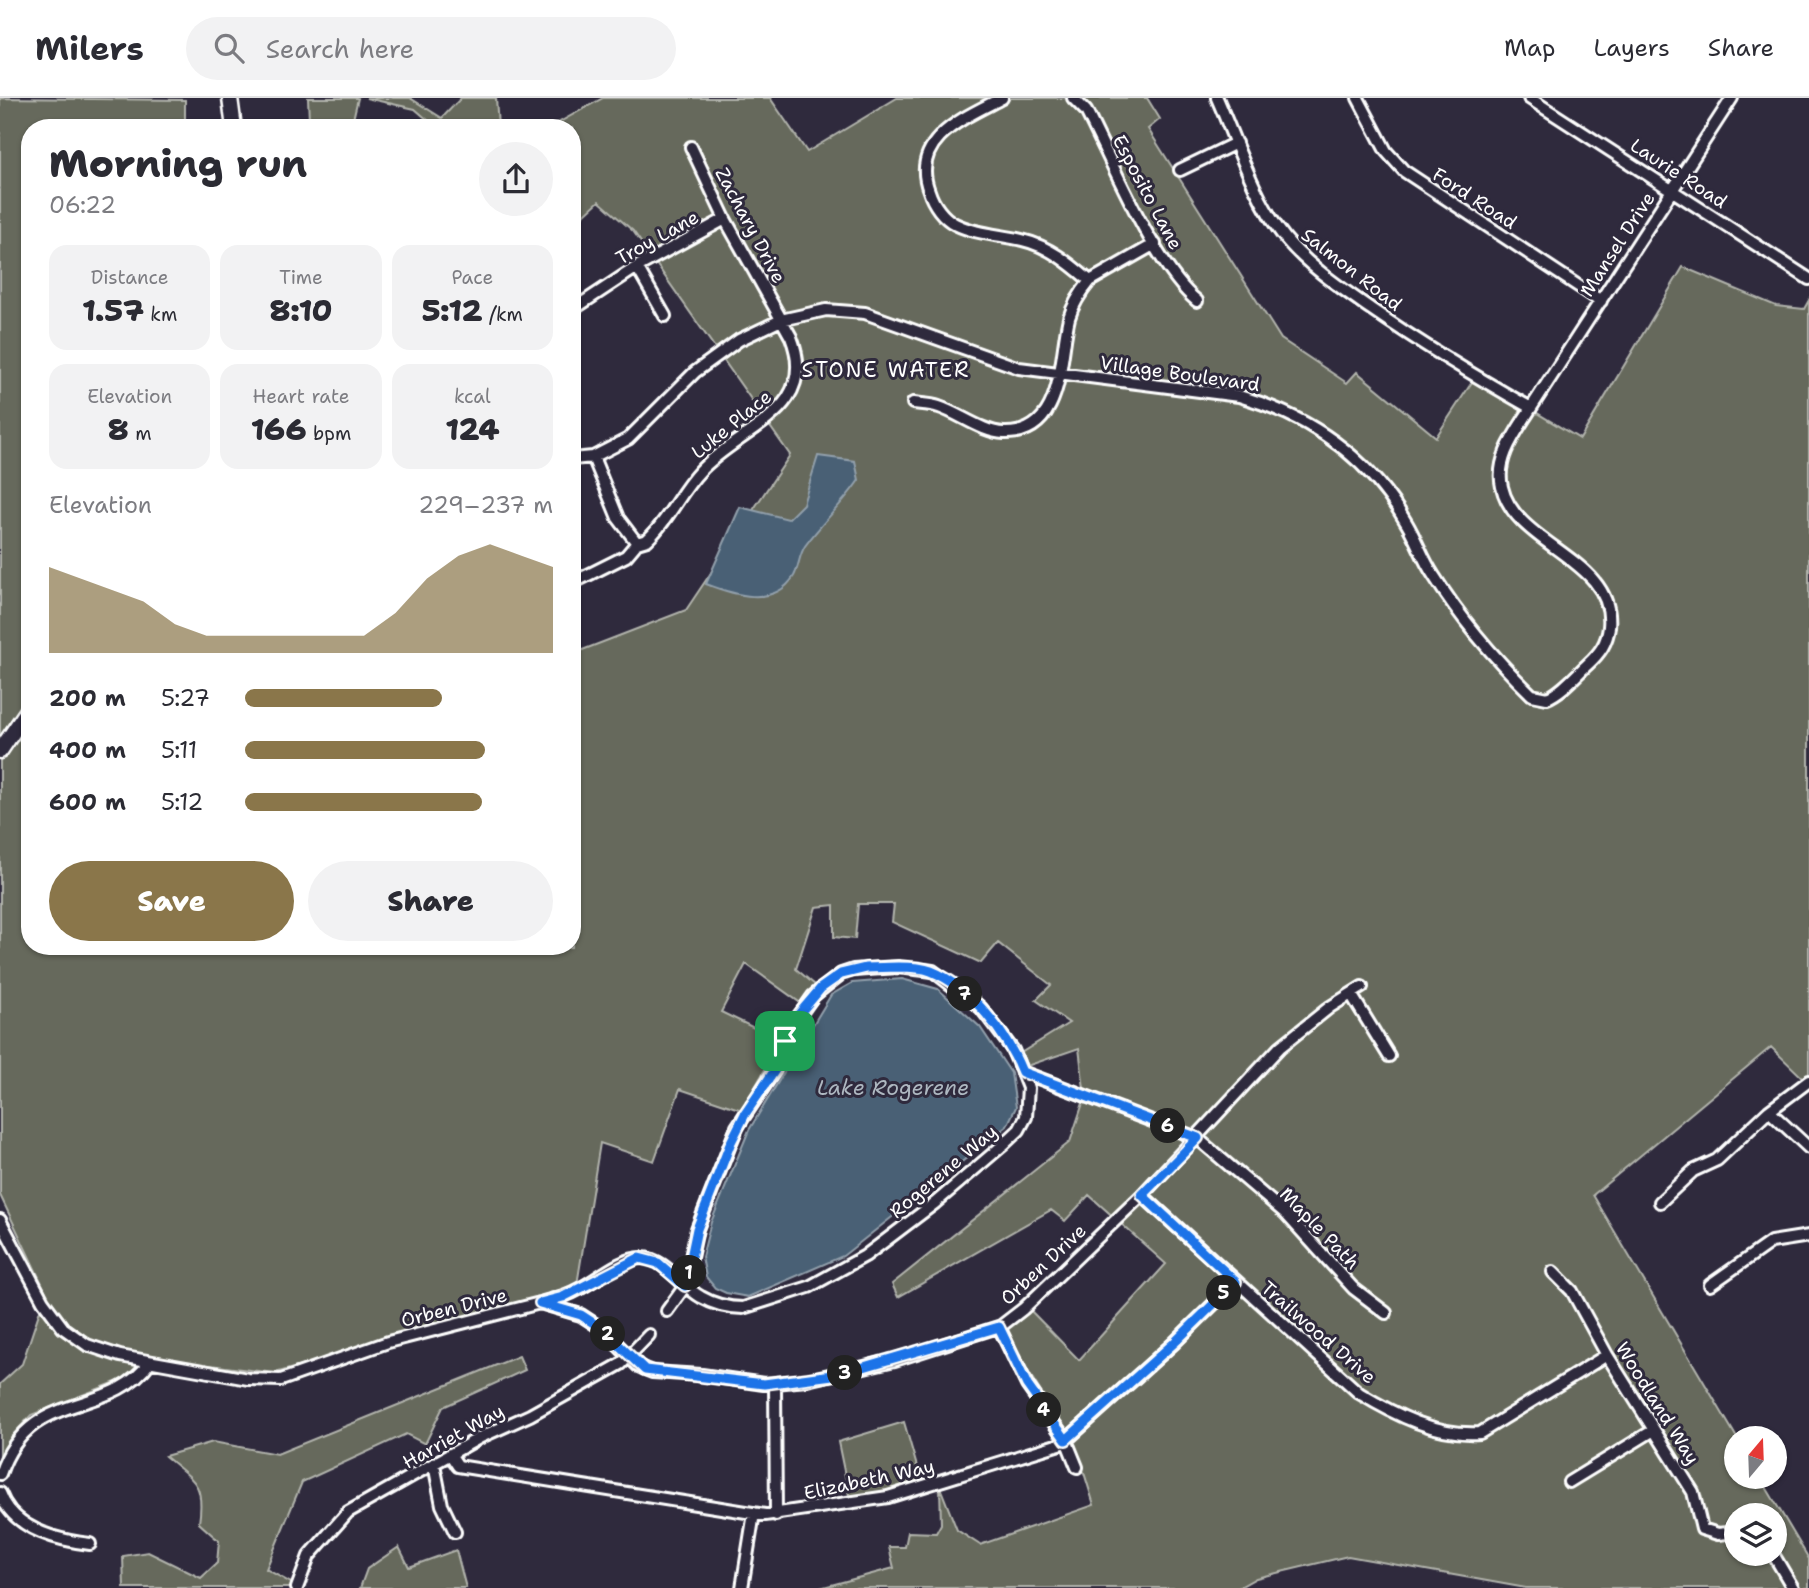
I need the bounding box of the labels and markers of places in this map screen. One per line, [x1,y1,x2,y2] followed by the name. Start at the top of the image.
[948,976,982,1012] pin: 7
[755,1011,815,1071] pin
[1150,1108,1186,1144] pin: 6
[672,1256,706,1290] pin: 1
[1206,1276,1242,1310] pin: 5
[590,1316,626,1352] pin: 2
[828,1356,862,1390] pin: 3
[1026,1392,1062,1428] pin: 4

